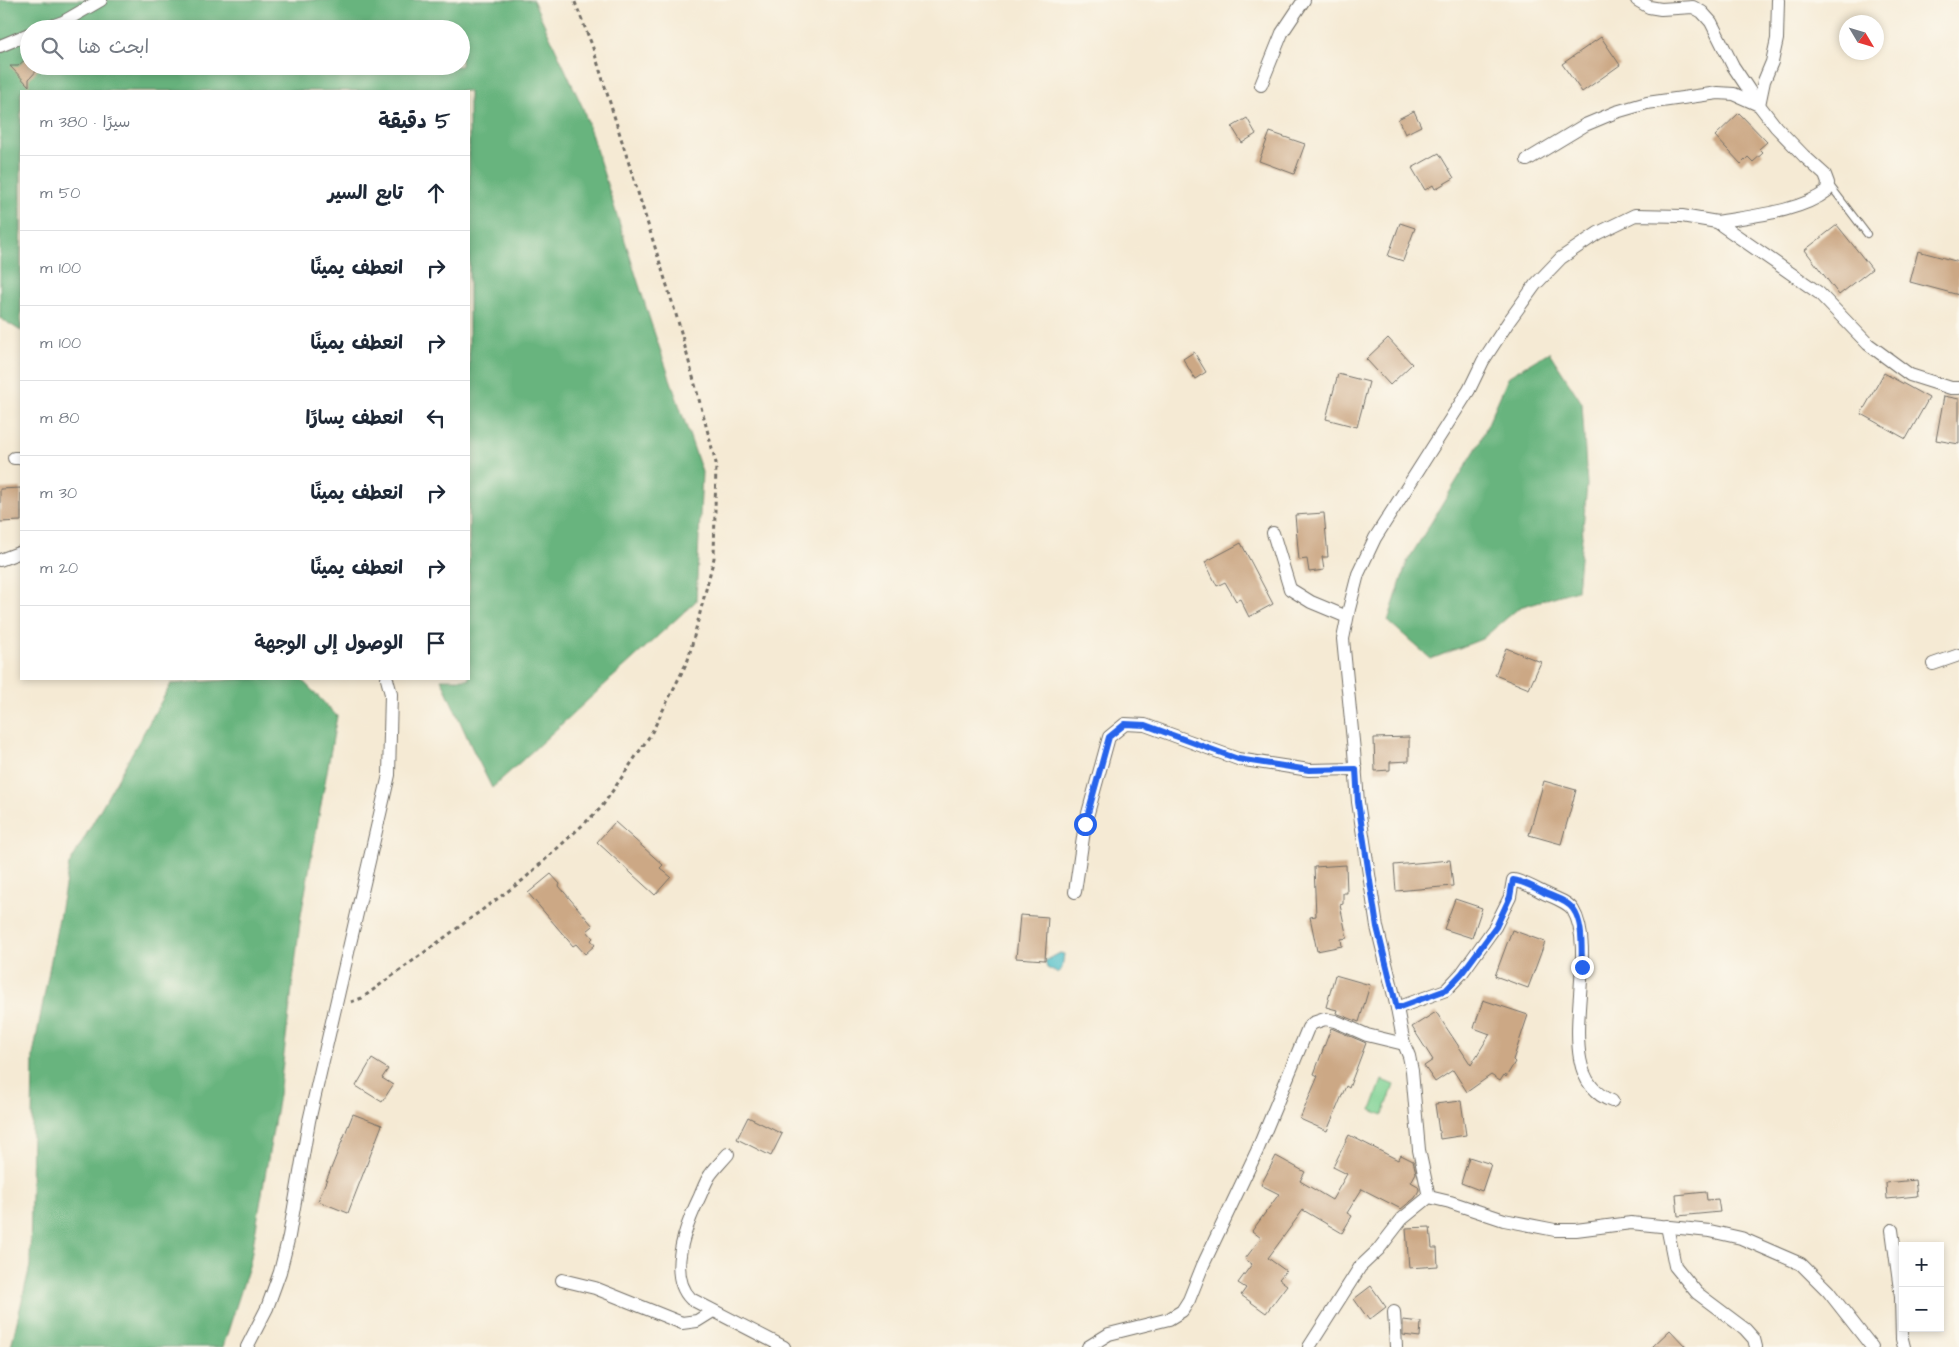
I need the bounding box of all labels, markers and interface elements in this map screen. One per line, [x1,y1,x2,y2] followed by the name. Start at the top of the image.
[1839,15,1884,60] north arrow
[20,20,470,75] search box
[38,34,66,62] icon: search
[78,34,149,61] text: ابحث هنا
[378,107,450,136] text: 5 دقيقة
[40,111,130,133] text: سيرًا · 380 m
[422,179,450,207] icon: ahead
[328,180,403,207] text: تابع السير
[40,182,80,204] text: 50 m
[422,254,450,282] icon: right
[311,255,403,282] text: انعطف يمينًا
[40,257,81,279] text: 100 m
[422,329,450,357] icon: right
[311,330,403,357] text: انعطف يمينًا
[40,332,81,354] text: 100 m
[422,404,450,432] icon: left
[306,405,403,432] text: انعطف يسارًا
[40,407,79,429] text: 80 m
[422,479,450,507] icon: right
[311,480,403,507] text: انعطف يمينًا
[40,482,77,504] text: 30 m
[422,554,450,582] icon: right
[311,555,403,582] text: انعطف يمينًا
[40,557,78,579] text: 20 m
[422,629,450,657] icon: arrive
[254,630,403,657] text: الوصول إلى الوجهة
[1074,813,1097,836] route start
[1571,956,1594,979] route end
[1899,1242,1944,1332] map controls
[1899,1242,1944,1287] button: +
[1899,1287,1944,1332] button: −

